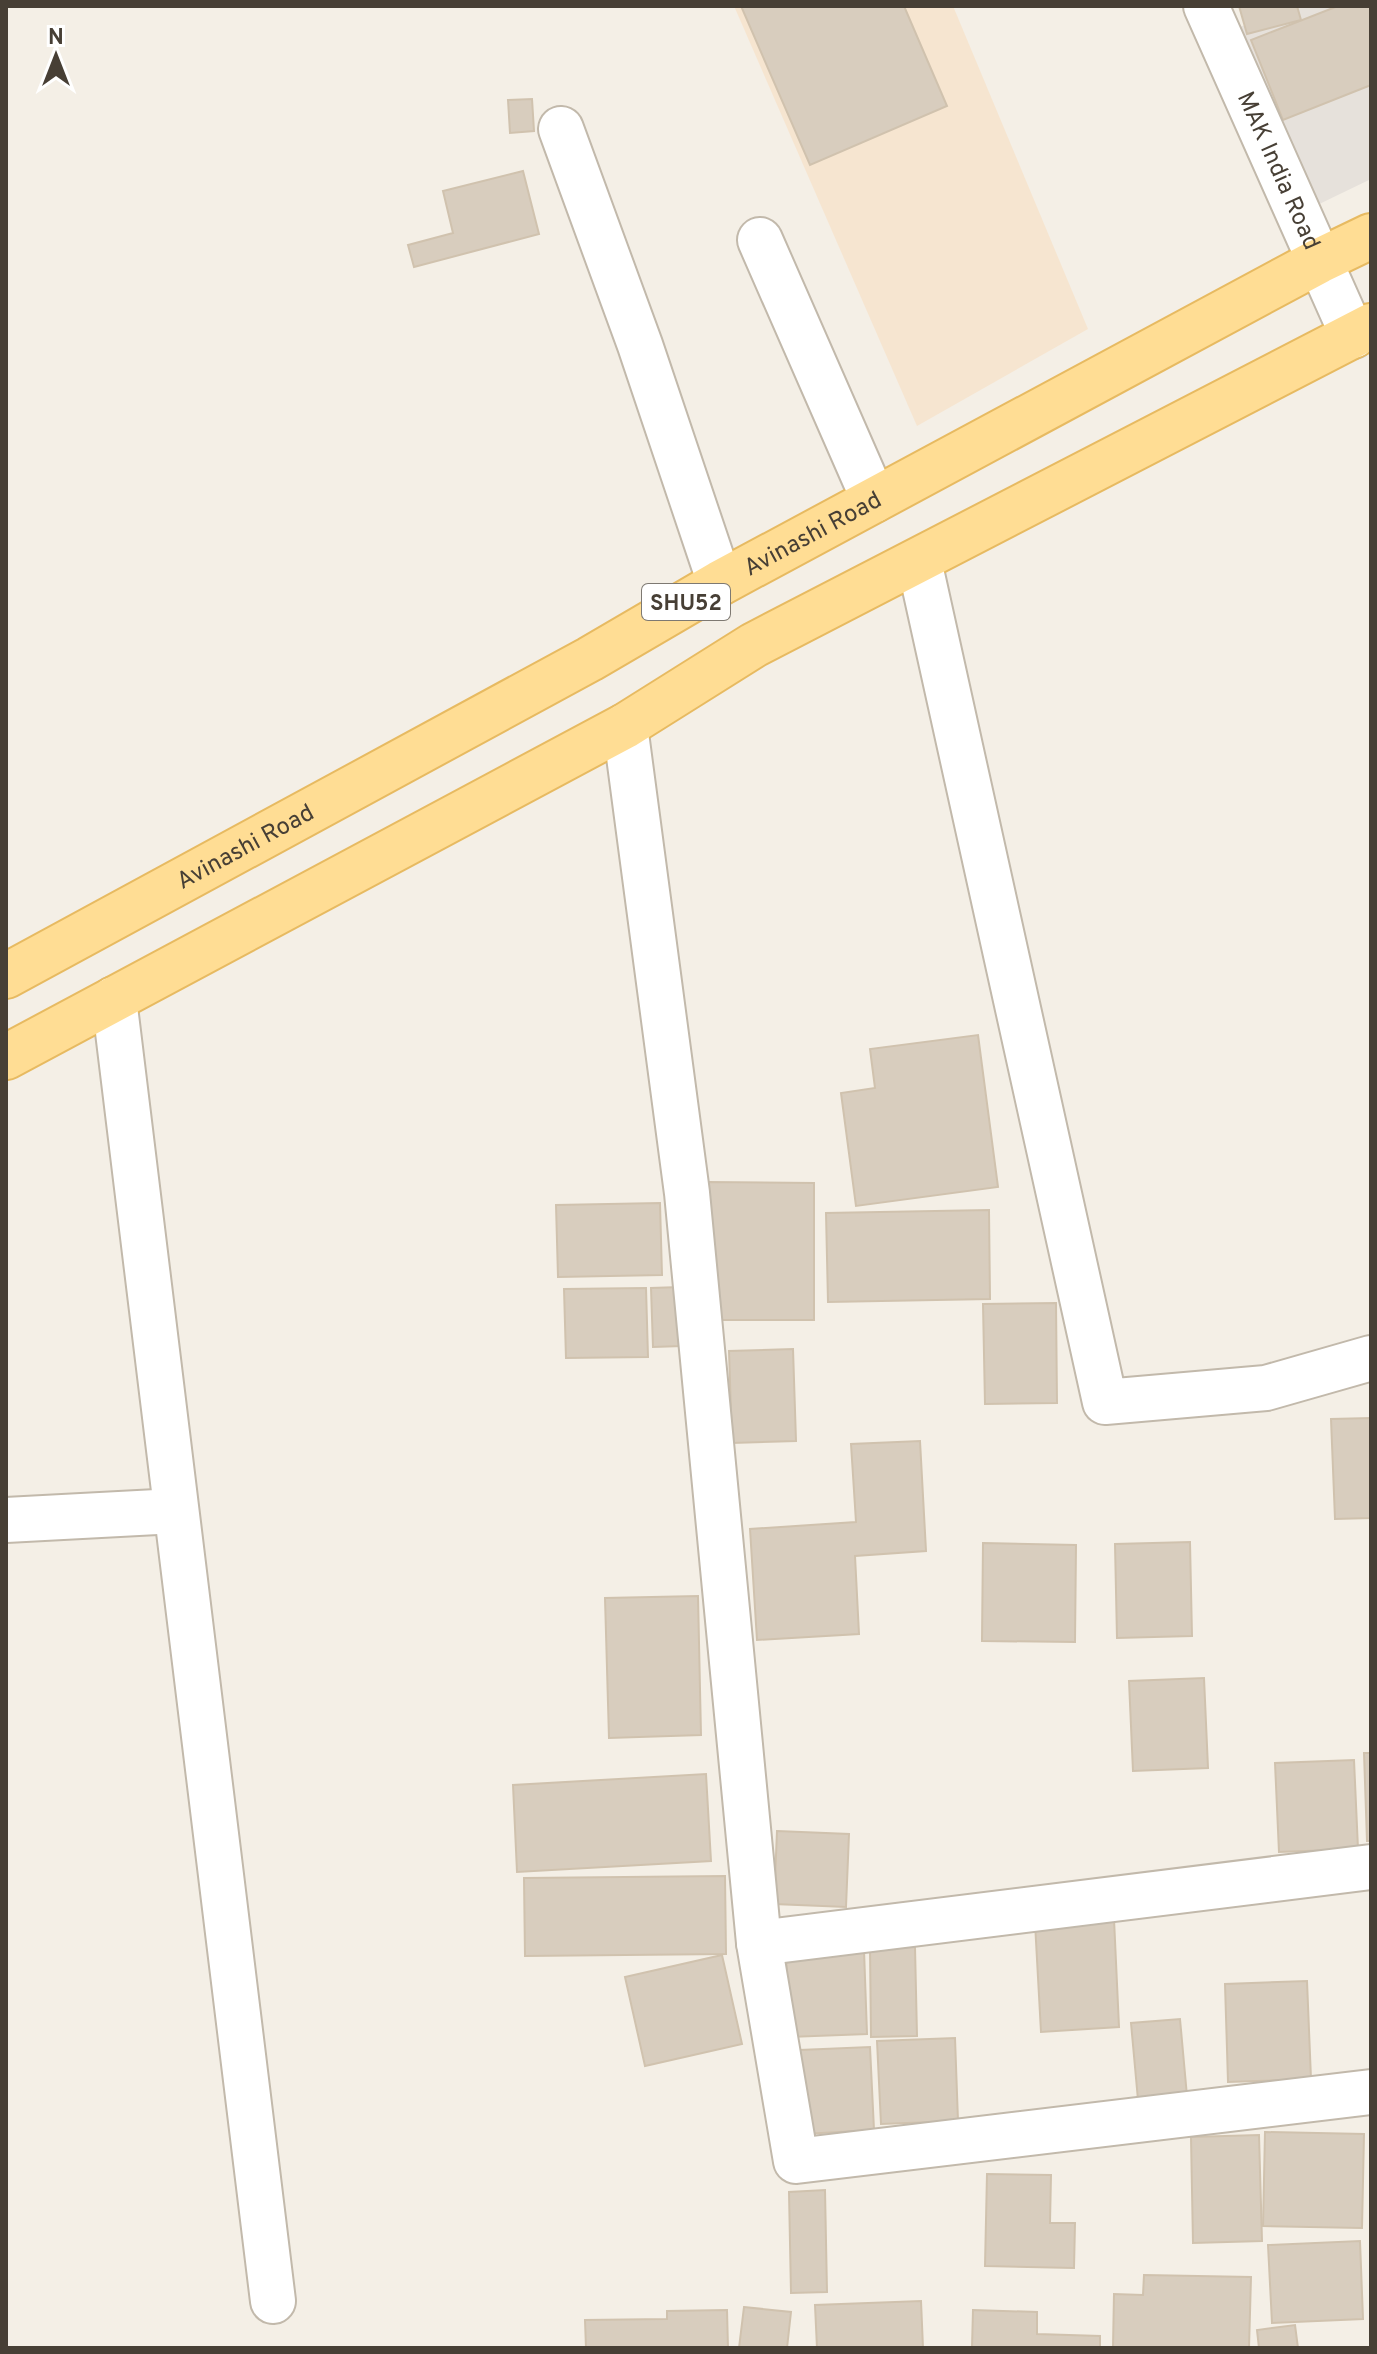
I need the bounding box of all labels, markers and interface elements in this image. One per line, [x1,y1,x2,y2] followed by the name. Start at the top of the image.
[16,16,96,96] north arrow
[48,25,64,52] text: N
[1229,87,1326,255] street label: MAK India Road
[739,486,887,584] street label: Avinashi Road
[642,584,730,620] road number: SHU52
[172,799,320,897] street label: Avinashi Road

